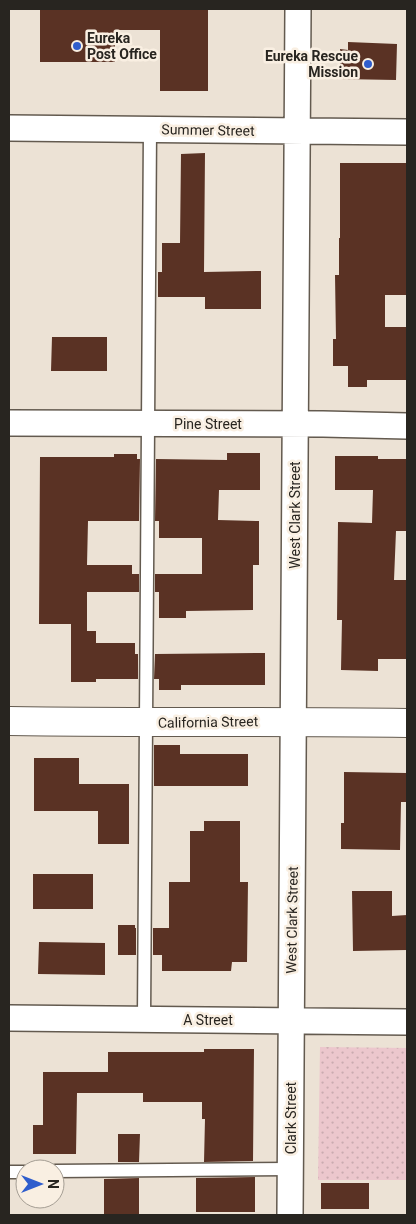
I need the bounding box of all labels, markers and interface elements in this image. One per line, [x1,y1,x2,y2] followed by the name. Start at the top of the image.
[87,30,157,62] place label: Eureka Post Office
[71,40,83,52] marker: Eureka Post Office
[265,48,358,80] place label: Eureka Rescue Mission
[362,58,374,70] marker: Eureka Rescue Mission
[161,121,255,139] street label: Summer Street
[174,416,242,432] street label: Pine Street
[287,461,303,569] street label: West Clark Street
[158,713,259,731] street label: California Street
[283,866,301,974] street label: West Clark Street
[183,1012,233,1028] street label: A Street
[283,1081,299,1154] street label: Clark Street
[15,1159,65,1209] north arrow
[45,1179,61,1189] text: N

